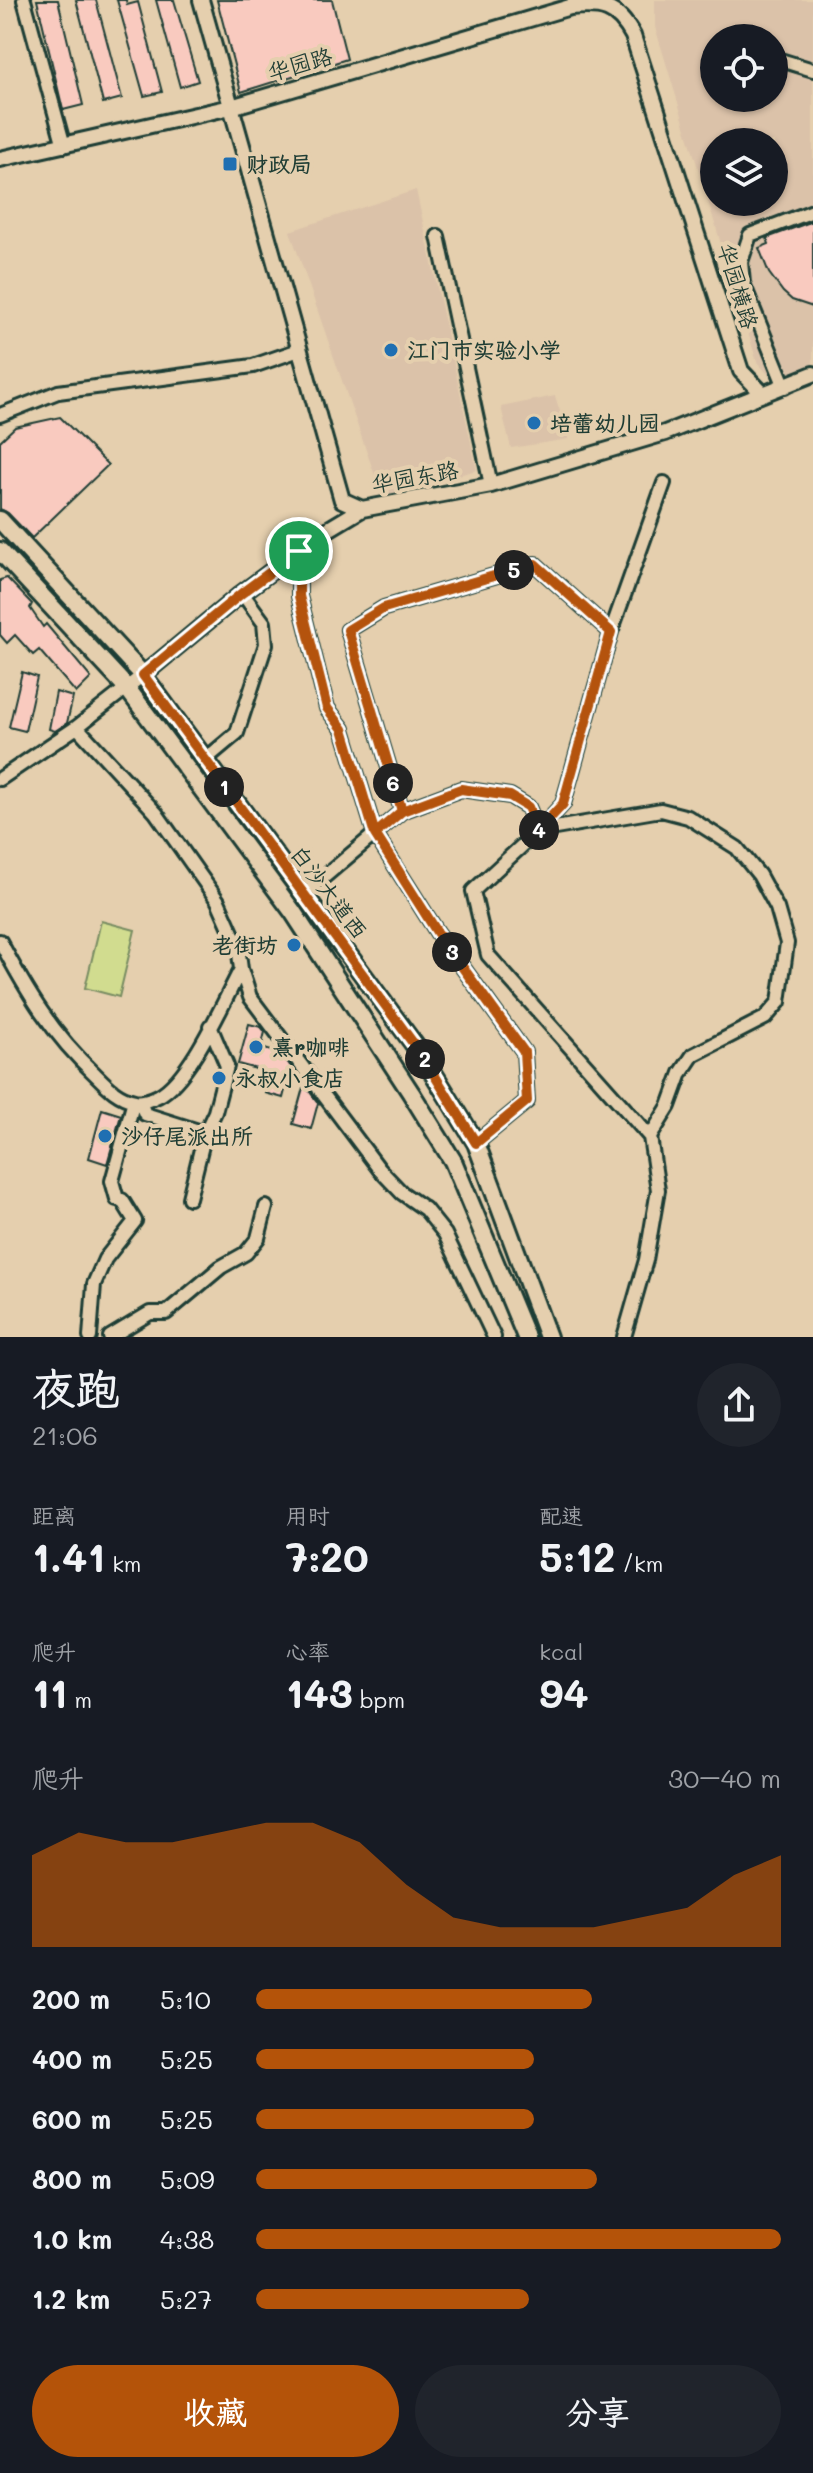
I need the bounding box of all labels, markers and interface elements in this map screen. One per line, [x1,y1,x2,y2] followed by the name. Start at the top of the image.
[700,24,788,216] map controls
[700,24,788,112] button: locate
[264,40,336,87] street label: 华园路
[700,128,788,216] button: layers
[246,149,312,178] place label: 财政局
[221,155,239,173] marker: 财政局
[712,240,765,332] street label: 华园横路
[407,335,561,364] place label: 江门市实验小学
[382,341,400,359] marker: 江门市实验小学
[550,408,660,437] place label: 培蕾幼儿园
[525,414,543,432] marker: 培蕾幼儿园
[369,455,461,498] street label: 华园东路
[265,517,333,585] pin
[277,529,321,573] icon: arrive
[494,550,534,590] pin: 5
[508,555,520,584] text: 5
[373,763,413,803] pin: 6
[204,767,244,807] pin: 1
[386,768,400,797] text: 6
[219,772,229,801] text: 1
[519,810,559,850] pin: 4
[532,815,546,844] text: 4
[285,839,374,944] street label: 白沙大道西
[212,930,278,959] place label: 老街坊
[432,932,472,972] pin: 3
[285,936,303,954] marker: 老街坊
[445,937,459,966] text: 3
[272,1032,349,1061] place label: 熹r咖啡
[247,1038,265,1056] marker: 熹r咖啡
[405,1039,445,1079] pin: 2
[419,1044,431,1073] text: 2
[235,1063,345,1092] place label: 永叔小食店
[210,1069,228,1087] marker: 永叔小食店
[121,1121,253,1150] place label: 沙仔尾派出所
[96,1127,114,1145] marker: 沙仔尾派出所
[32,1359,120,1416] text: 夜跑
[697,1363,781,1447] button: share
[32,1418,98,1452] text: 21:06
[32,1501,76,1530] text: 距离
[286,1501,330,1530] text: 用时
[539,1501,583,1530] text: 配速
[32,1530,105,1582] text: 1.41
[286,1530,369,1582] text: 7:20
[539,1530,615,1582] text: 5:12
[105,1549,141,1578] text: km
[615,1549,663,1578] text: /km
[32,1637,76,1666] text: 爬升
[286,1637,330,1666] text: 心率
[539,1637,583,1666] text: kcal
[32,1666,67,1718] text: 11
[286,1666,353,1718] text: 143
[539,1666,589,1718] text: 94
[67,1685,92,1714] text: m
[353,1685,405,1714] text: bpm
[32,1761,84,1795] text: 爬升
[668,1761,781,1795] text: 30–40 m
[32,1982,110,2016] text: 200 m
[160,1982,211,2016] text: 5:10
[32,2042,112,2076] text: 400 m
[160,2042,213,2076] text: 5:25
[32,2102,111,2136] text: 600 m
[160,2102,213,2136] text: 5:25
[32,2162,112,2196] text: 800 m
[160,2162,215,2196] text: 5:09
[32,2222,112,2256] text: 1.0 km
[160,2222,214,2256] text: 4:38
[32,2282,110,2316] text: 1.2 km
[160,2282,212,2316] text: 5:27
[32,2365,399,2457] button: 收藏
[415,2365,781,2457] button: 分享

